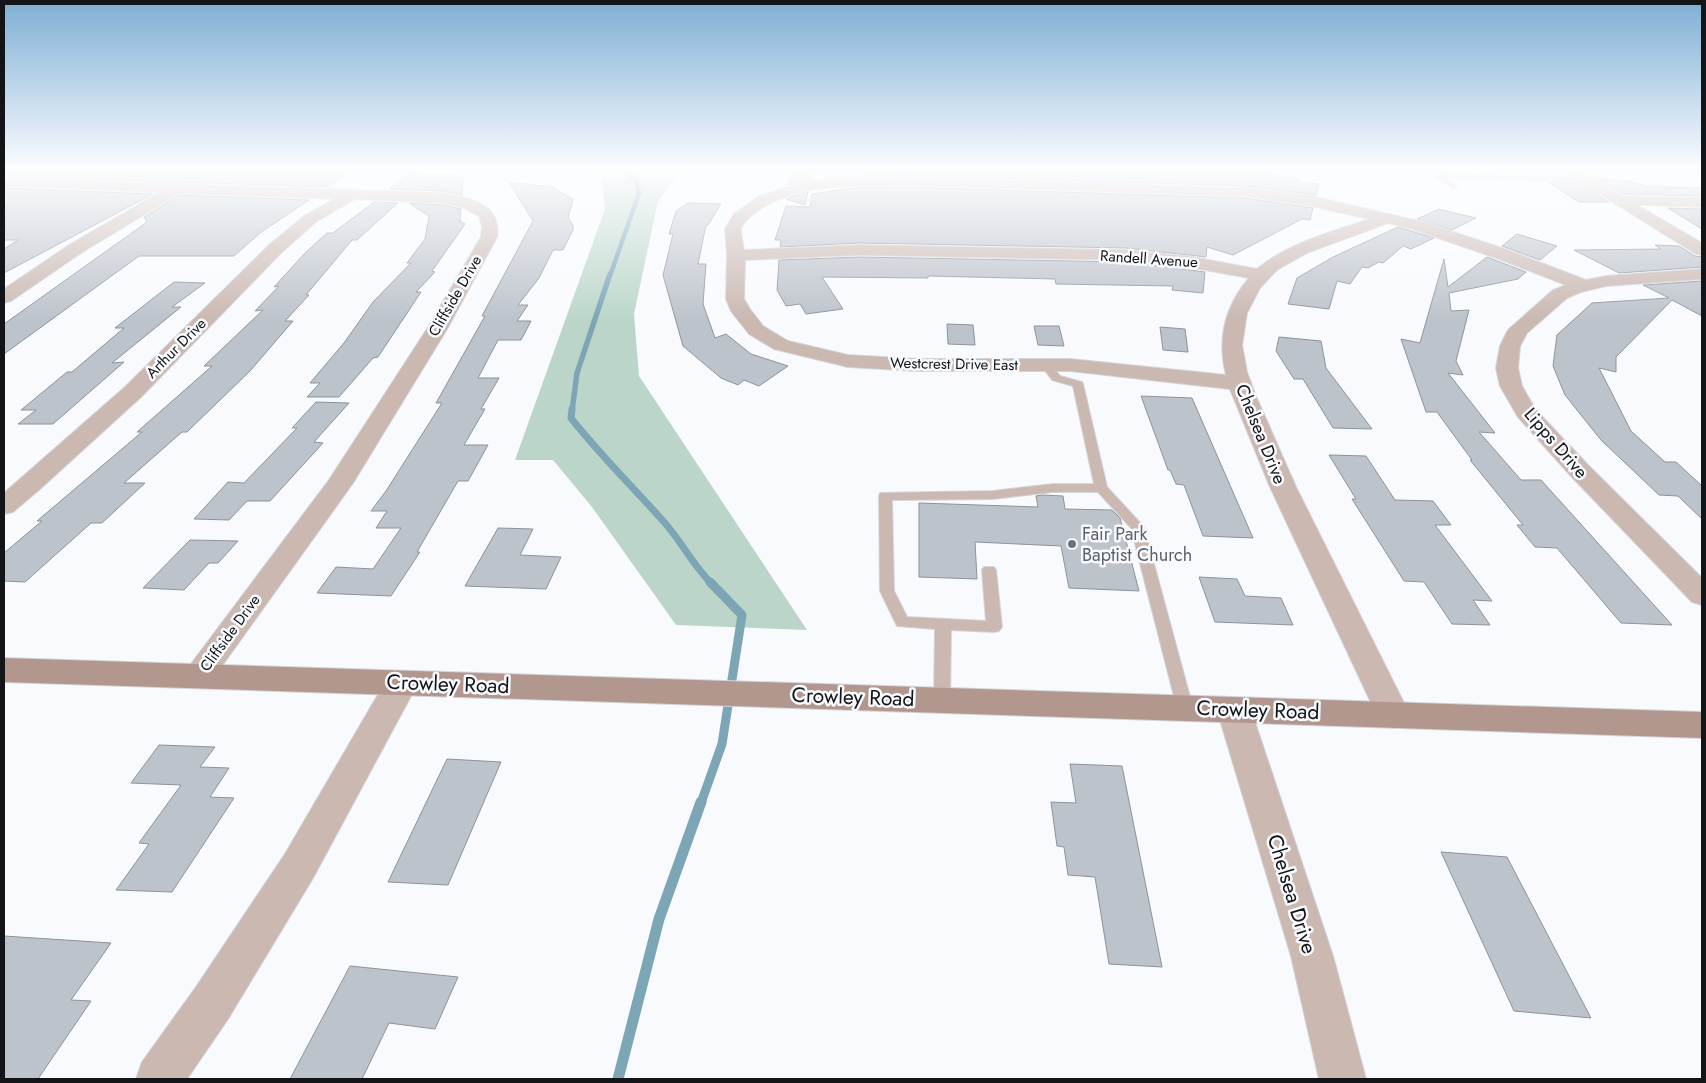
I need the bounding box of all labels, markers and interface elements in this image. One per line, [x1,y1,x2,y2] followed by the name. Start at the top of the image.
[1099,245,1199,273] street label: Randell Avenue
[423,251,487,341] street label: Cliffside Drive
[141,313,211,383] street label: Arthur Drive
[890,352,1019,376] street label: Westcrest Drive East
[1229,380,1293,488] street label: Chelsea Drive
[1518,402,1594,484] street label: Lipps Drive
[1082,521,1192,568] place label: Fair Park Baptist Church
[1066,538,1078,550] marker: Fair Park Baptist Church
[195,590,266,676] street label: Cliffside Drive
[386,667,510,701] street label: Crowley Road
[791,680,915,714] street label: Crowley Road
[1196,693,1320,727] street label: Crowley Road
[1260,831,1324,958] street label: Chelsea Drive

